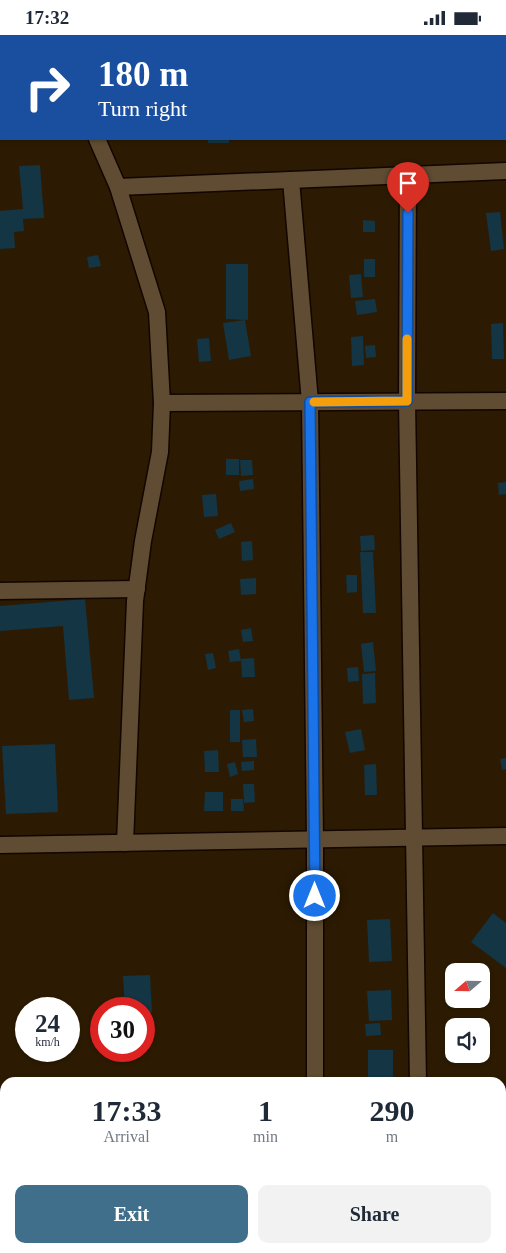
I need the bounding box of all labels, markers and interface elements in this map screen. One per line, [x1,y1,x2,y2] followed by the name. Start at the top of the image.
[25,7,69,28] text: 17:32
[15,55,80,120] icon: right
[98,55,188,94] text: 180 m
[98,96,187,121] text: Turn right
[387,162,429,213] pin
[394,169,422,197] icon: arrive
[288,869,340,921] position arrow
[445,963,490,1007] north arrow
[445,963,490,1063] map controls
[90,997,155,1062] speed limit sign: 30
[35,1010,60,1037] text: 24
[445,1018,490,1063] button: sound
[35,1035,60,1049] text: km/h
[92,1094,162,1127] text: 17:33
[258,1094,273,1127] text: 1
[369,1094,414,1127] text: 290
[103,1128,150,1145] text: Arrival
[253,1128,278,1145] text: min
[386,1128,398,1145] text: m
[15,1185,248,1243] button: Exit
[258,1185,491,1243] button: Share

